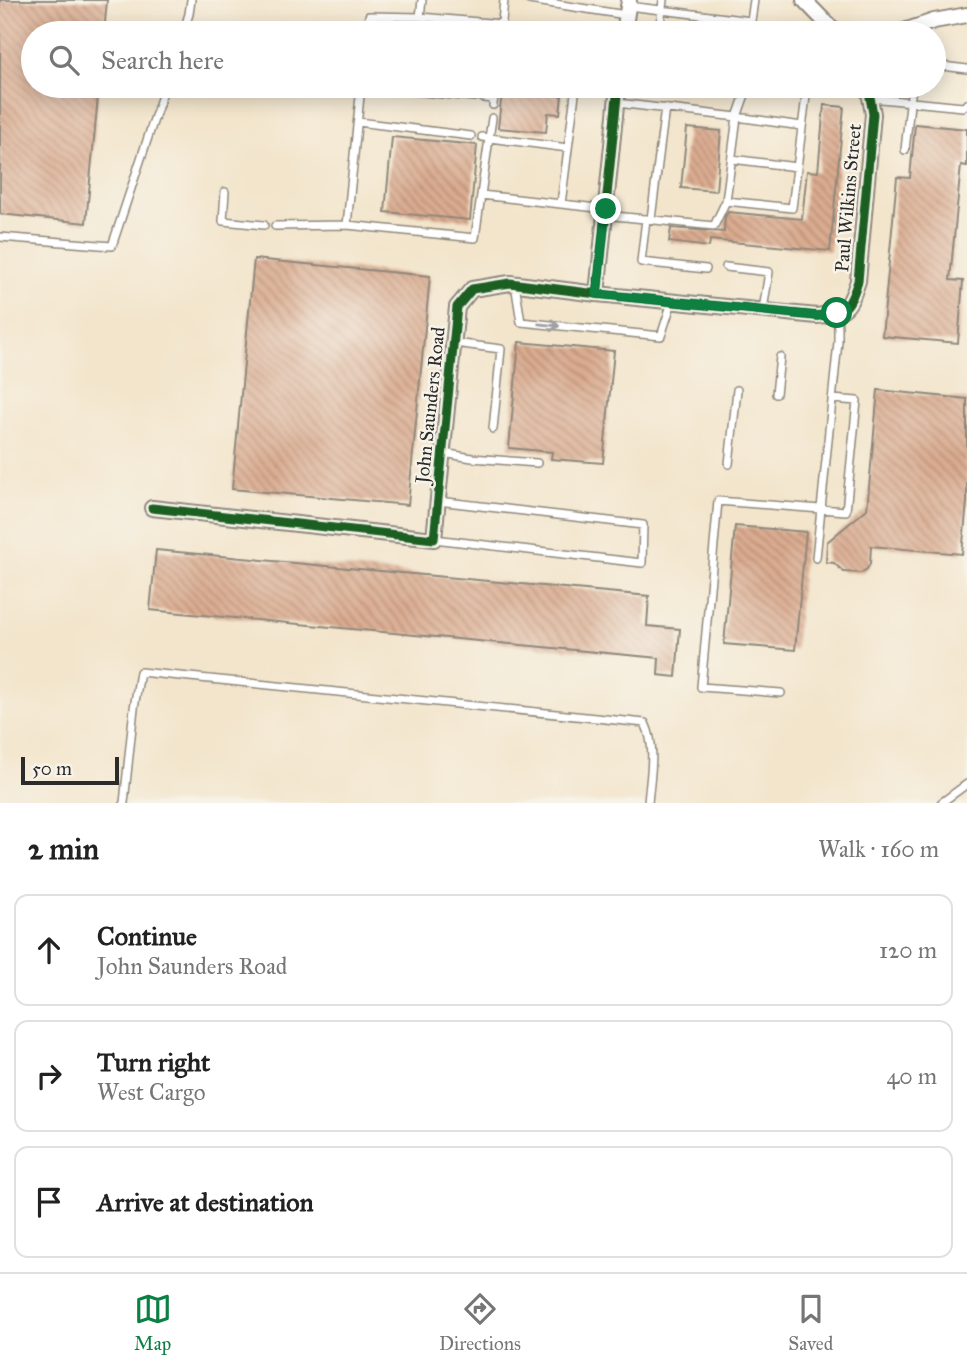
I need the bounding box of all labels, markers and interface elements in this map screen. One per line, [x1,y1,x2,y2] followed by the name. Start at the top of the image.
[21,21,946,98] search box
[45,41,83,79] icon: search
[101,44,224,76] text: Search here
[830,123,866,273] street label: Paul Wilkins Street
[590,193,621,224] route end
[821,297,852,328] route start
[537,319,560,332] one-way arrow
[410,325,451,487] street label: John Saunders Road
[21,754,119,786] scale bar
[32,757,72,780] text: 50 m
[28,831,99,867] text: 2 min
[818,835,939,863] text: Walk · 160 m
[97,920,197,952] text: Continue
[30,931,68,969] icon: ahead
[879,936,937,964] text: 120 m
[97,952,287,980] text: John Saunders Road
[97,1046,210,1078] text: Turn right
[30,1057,68,1095] icon: right
[887,1062,937,1090] text: 40 m
[97,1078,205,1106] text: West Cargo
[30,1183,68,1221] icon: arrive
[97,1186,314,1218] text: Arrive at destination
[134,1290,172,1355] tab: Map
[439,1290,521,1355] tab: Directions
[788,1290,833,1355] tab: Saved

